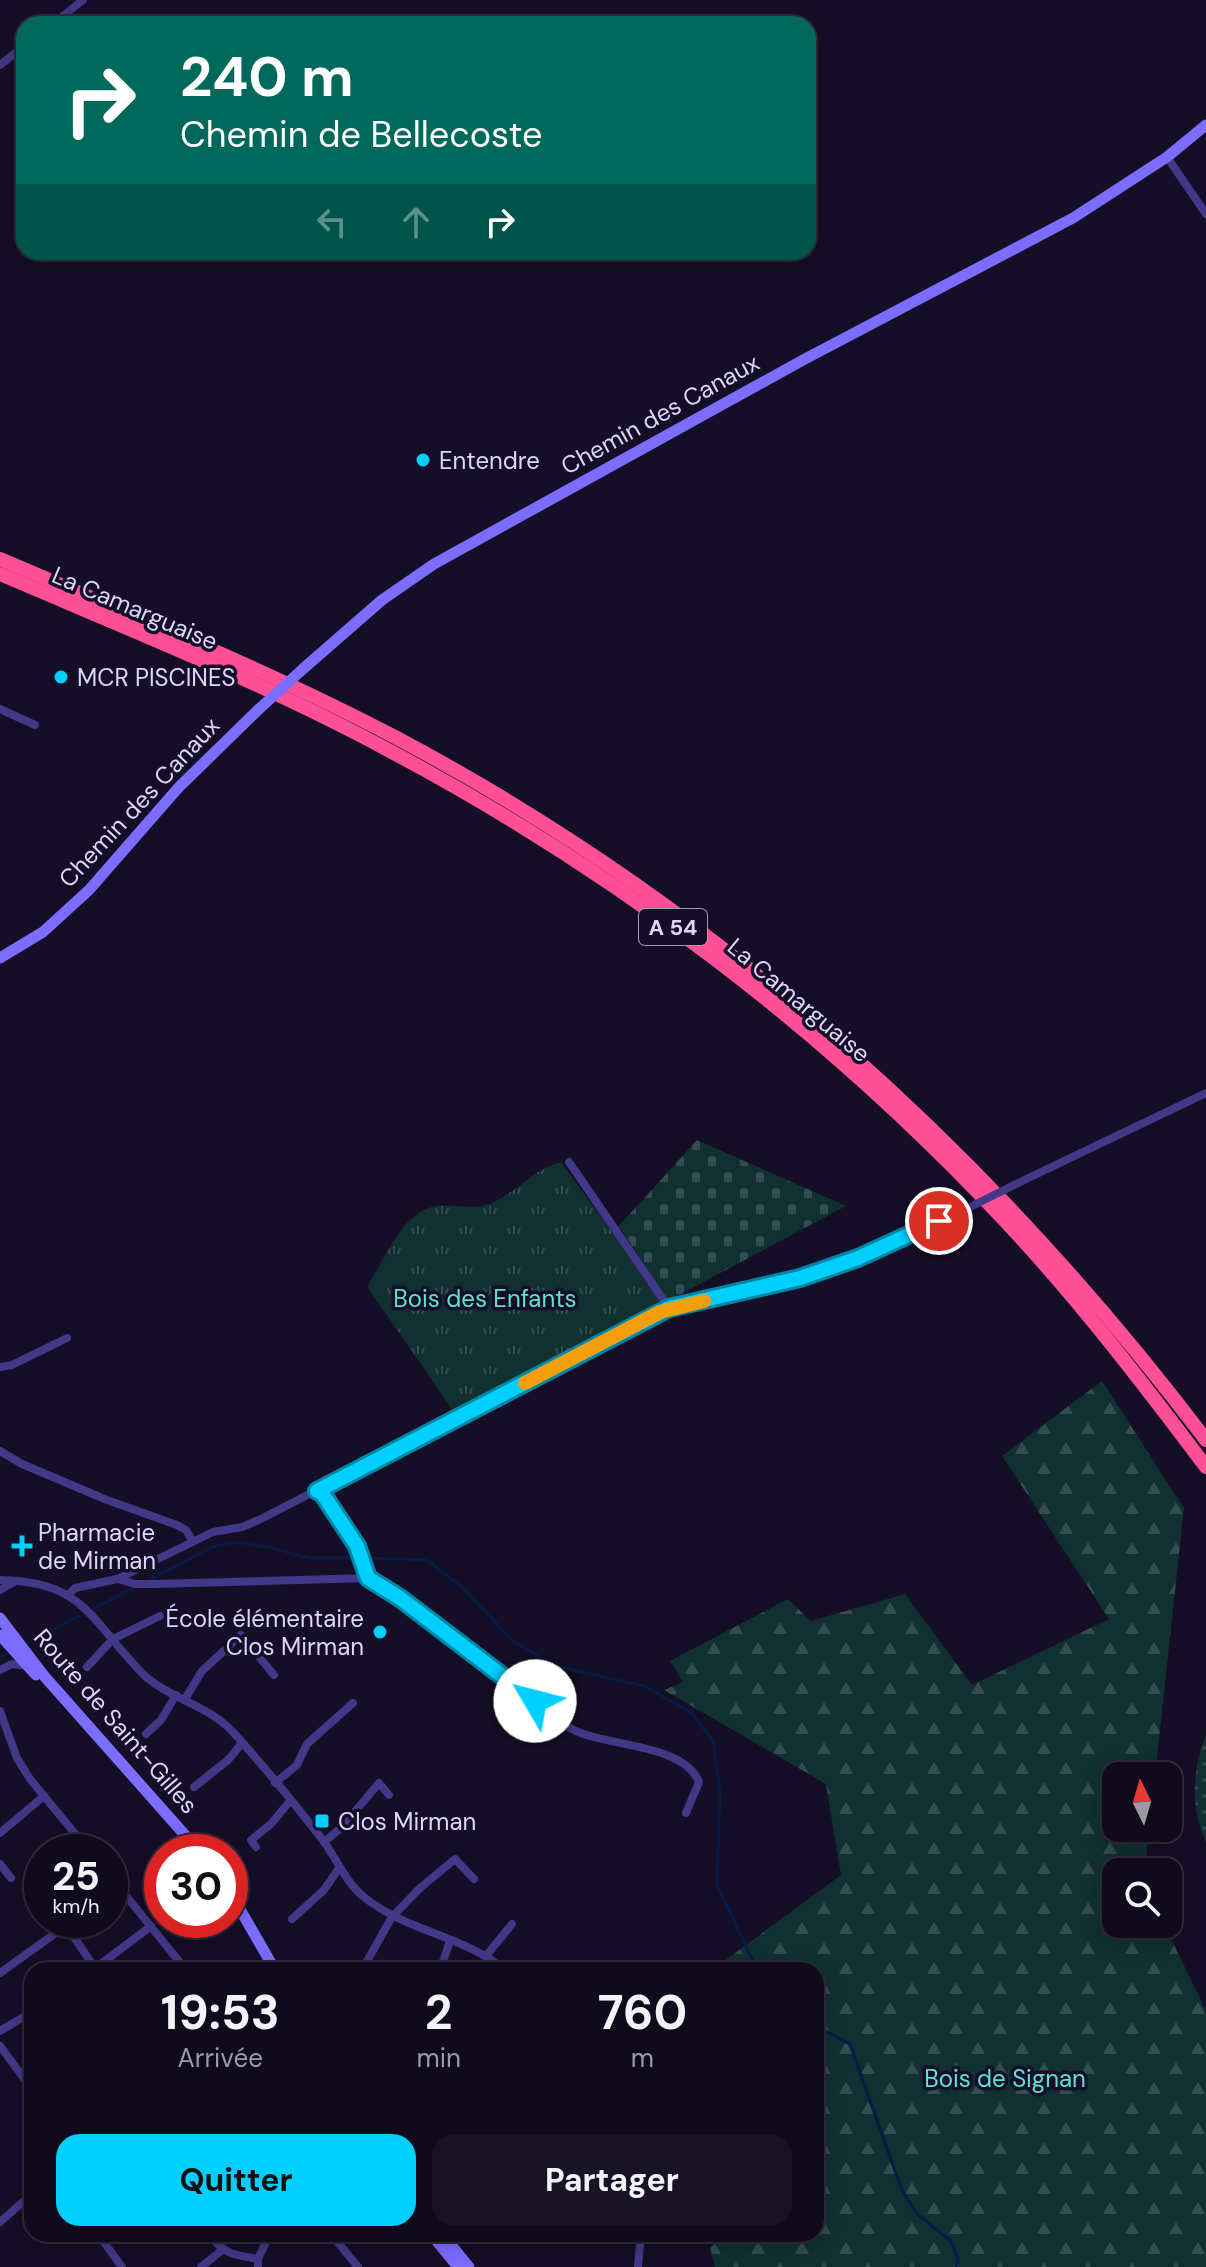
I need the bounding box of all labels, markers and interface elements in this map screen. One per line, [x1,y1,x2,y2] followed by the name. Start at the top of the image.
[180,40,354,113] text: 240 m
[48,48,152,152] icon: right
[180,111,542,158] text: Chemin de Bellecoste
[310,200,354,244] icon: left
[394,200,438,244] icon: ahead
[478,200,522,244] icon: right
[555,347,765,481] street label: Chemin des Canaux
[439,445,540,476] place label: Entendre
[414,451,432,469] marker: Entendre
[47,559,223,657] street label: La Camarguaise
[77,662,235,693] place label: MCR PISCINES
[52,668,70,686] marker: MCR PISCINES
[52,710,226,894] street label: Chemin des Canaux
[639,909,707,945] road number: A 54
[721,931,877,1069] street label: La Camarguaise
[905,1187,973,1255] pin
[917,1199,961,1243] icon: arrive
[393,1283,577,1314] park label: Bois des Enfants
[38,1517,156,1576] place label: Pharmacie de Mirman
[13,1537,31,1555] marker: Pharmacie de Mirman
[165,1603,364,1662] place label: École élémentaire Clos Mirman
[27,1622,205,1820] street label: Route de Saint-Gilles
[371,1623,389,1641] marker: École élémentaire Clos Mirman
[493,1659,577,1743] position arrow
[1102,1762,1182,1842] north arrow
[1102,1762,1182,1938] map controls
[338,1806,476,1837] place label: Clos Mirman
[313,1812,331,1830] marker: Clos Mirman
[144,1834,248,1938] speed limit sign: 30
[52,1850,100,1902] text: 25
[1102,1858,1182,1938] button: search
[52,1893,100,1919] text: km/h
[161,1981,280,2044] text: 19:53
[425,1981,453,2044] text: 2
[598,1981,687,2044] text: 760
[178,2041,263,2075] text: Arrivée
[417,2041,461,2075] text: min
[631,2041,654,2075] text: m
[924,2063,1086,2094] park label: Bois de Signan
[56,2134,416,2226] button: Quitter
[432,2134,792,2226] button: Partager

